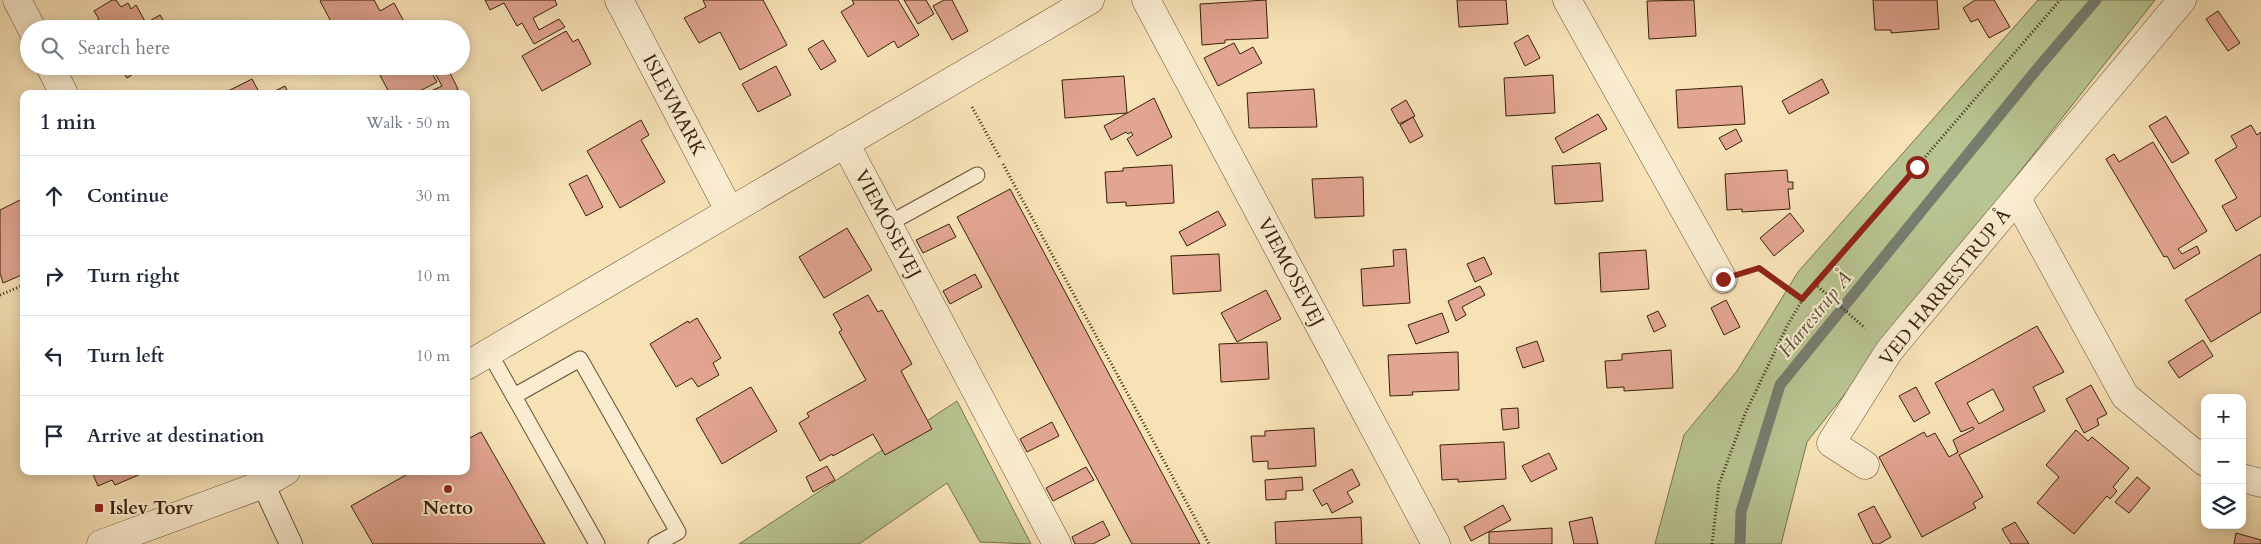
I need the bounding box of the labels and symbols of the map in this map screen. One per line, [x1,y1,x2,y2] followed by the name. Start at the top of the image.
[636,49,712,161] street label: ISLEVMARK
[1906,156,1929,179] route start
[848,165,928,283] street label: VIEMOSEVEJ
[1873,202,2017,371] street label: VED HARRESTRUP Å
[1251,213,1331,331] street label: VIEMOSEVEJ
[1772,265,1858,363] water label: Harrestrup Å
[1712,268,1735,291] route end
[442,483,454,495] marker: Netto
[109,495,194,521] place label: Islev Torv
[423,495,473,521] place label: Netto
[93,502,105,514] marker: Islev Torv

